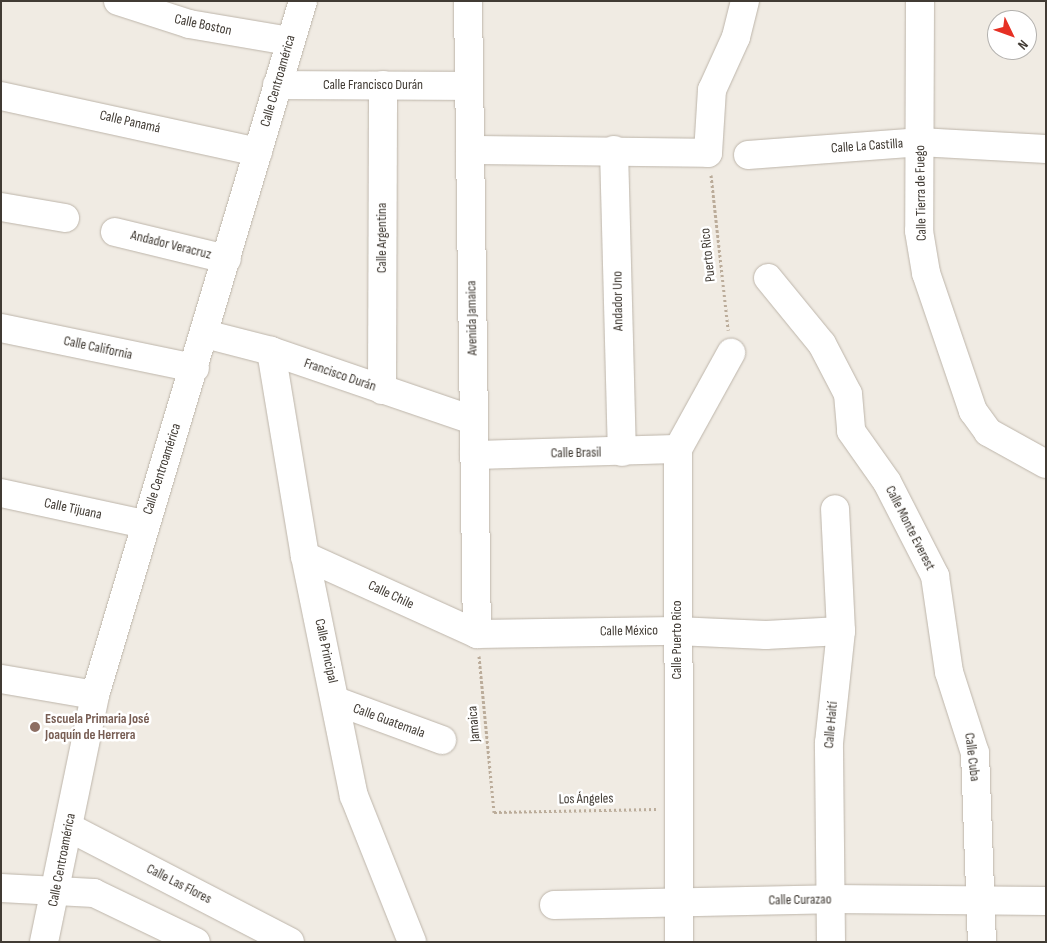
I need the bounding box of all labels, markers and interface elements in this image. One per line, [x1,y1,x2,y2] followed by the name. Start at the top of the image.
[987,10,1037,60] north arrow
[173,11,233,39] street label: Calle Boston
[257,33,299,129] street label: Calle Centroamérica
[1014,36,1032,53] text: N
[323,77,423,93] street label: Calle Francisco Durán
[98,107,162,137] street label: Calle Panamá
[830,135,904,157] street label: Calle La Castilla
[912,145,930,241] street label: Calle Tierra de Fuego
[374,203,390,273] street label: Calle Argentina
[129,227,213,263] street label: Andador Veracruz
[697,227,719,283] street label: Puerto Rico
[609,271,627,331] street label: Andador Uno
[463,280,481,356] street label: Avenida Jamaica
[62,333,134,363] street label: Calle California
[302,355,378,395] street label: Francisco Durán
[139,421,185,517] street label: Calle Centroamérica
[551,444,601,462] street label: Calle Brasil
[881,483,939,573] street label: Calle Monte Everest
[43,495,103,523] street label: Calle Tijuana
[365,577,417,613] street label: Calle Chile
[669,600,685,680] street label: Calle Puerto Rico
[311,617,341,685] street label: Calle Principal
[600,622,658,640] street label: Calle México
[351,700,427,742] street label: Calle Guatemala
[821,701,841,749] street label: Calle Haití
[464,705,484,743] street label: Jamaica
[45,711,149,744] place label: Escuela Primaria José Joaquín de Herrera
[29,721,41,733] marker: Escuela Primaria José Joaquín de Herrera
[961,732,983,782] street label: Calle Cuba
[558,790,614,808] street label: Los Ángeles
[45,812,79,908] street label: Calle Centroamérica
[144,860,214,908] street label: Calle Las Flores
[768,891,832,909] street label: Calle Curazao

